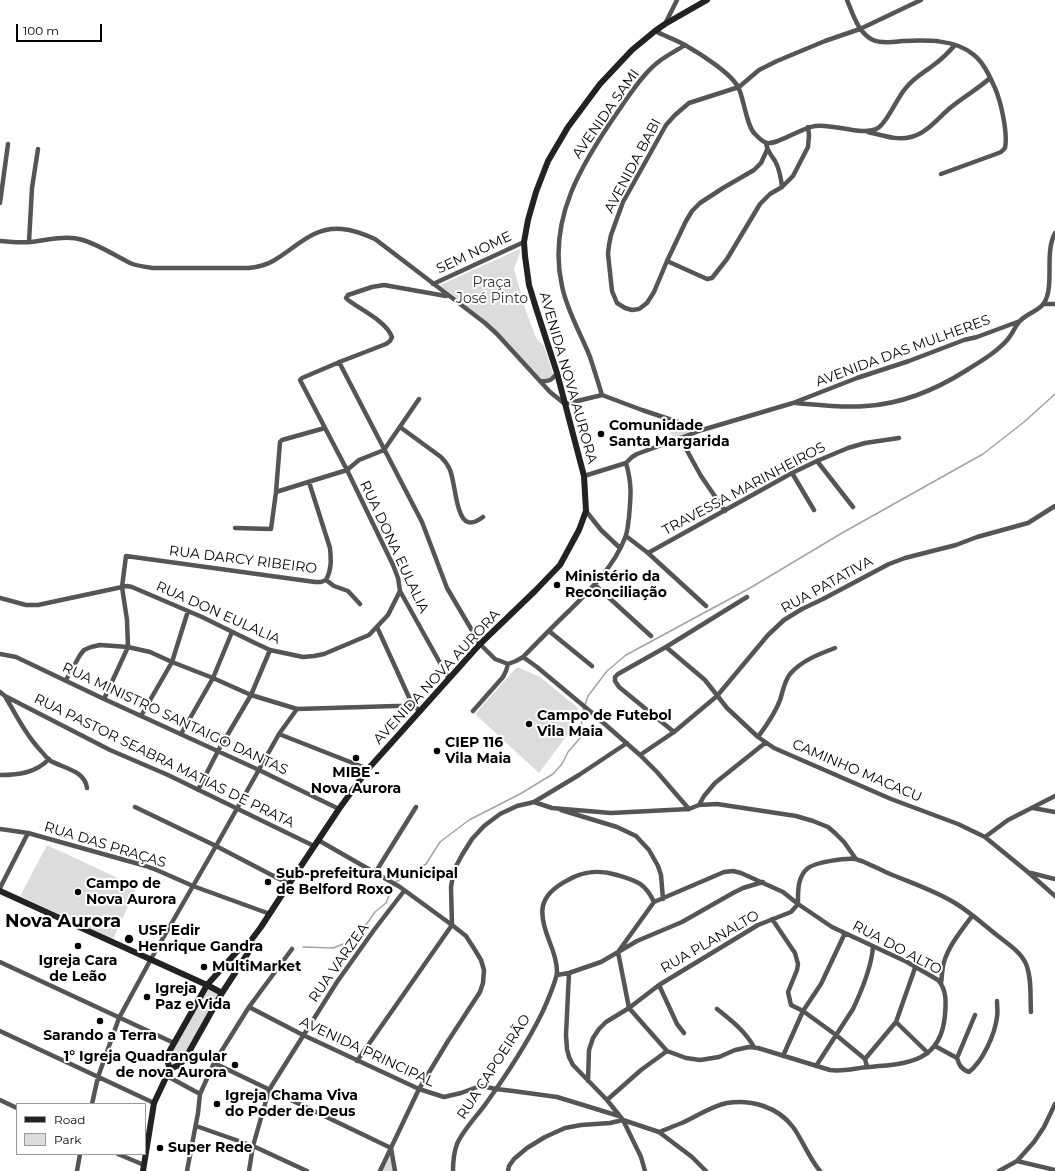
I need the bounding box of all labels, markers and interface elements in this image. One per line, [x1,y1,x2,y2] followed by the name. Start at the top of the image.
[18,16,104,42] scale bar
[23,23,59,38] text: 100 m
[569,66,643,162] street label: AVENIDA SAMI
[601,116,665,216] street label: AVENIDA BABI
[434,228,514,278] street label: SEM NOME
[456,275,528,308] park label: Praça José Pinto
[535,290,601,466] street label: AVENIDA NOVA AURORA
[813,312,993,390] street label: AVENIDA DAS MULHERES
[609,418,730,450] place label: Comunidade Santa Margarida
[596,429,606,439] marker: Comunidade Santa Margarida
[660,439,828,539] street label: TRAVESSA MARINHEIROS
[356,478,432,616] street label: RUA DONA EULALIA
[168,543,318,577] street label: RUA DARCY RIBEIRO
[778,553,876,617] street label: RUA PATATIVA
[565,569,667,602] place label: Ministério da Reconciliação
[153,578,283,648] street label: RUA DON EULALIA
[552,580,562,590] marker: Ministério da Reconciliação
[370,606,504,748] street label: AVENIDA NOVA AURORA
[59,659,291,779] street label: RUA MINISTRO SANTAIGO DANTAS
[31,690,297,832] street label: RUA PASTOR SEABRA MATIAS DE PRATA
[537,708,672,740] place label: Campo de Futebol Vila Maia
[524,719,534,729] marker: Campo de Futebol Vila Maia
[445,735,511,768] place label: CIEP 116 Vila Maia
[790,736,924,806] street label: CAMINHO MACACU
[432,746,442,756] marker: CIEP 116 Vila Maia
[351,753,361,763] marker: MIBE - Nova Aurora
[311,765,401,798] place label: MIBE - Nova Aurora
[42,818,168,872] street label: RUA DAS PRAÇAS
[276,866,458,898] place label: Sub-prefeitura Municipal de Belford Roxo
[86,876,176,908] place label: Campo de Nova Aurora
[263,877,273,887] marker: Sub-prefeitura Municipal de Belford Roxo
[73,887,83,897] marker: Campo de Nova Aurora
[658,907,762,977] street label: RUA PLANALTO
[5,911,121,933] district label: Nova Aurora
[850,917,944,979] street label: RUA DO ALTO
[306,920,372,1006] street label: RUA VARZEA
[138,923,263,956] place label: USF Edir Henrique Gandra
[123,933,135,945] marker: USF Edir Henrique Gandra
[73,941,83,951] marker: Igreja Cara de Leão
[39,953,117,986] place label: Igreja Cara de Leão
[212,959,301,975] place label: MultiMarket
[199,962,209,972] marker: MultiMarket
[155,981,231,1014] place label: Igreja Paz e Vida
[142,992,152,1002] marker: Igreja Paz e Vida
[454,1011,534,1123] street label: RUA CAPOEIRÃO
[297,1013,437,1091] street label: AVENIDA PRINCIPAL
[95,1016,105,1026] marker: Sarando a Terra
[43,1028,157,1044] place label: Sarando a Terra
[64,1049,227,1082] place label: 1° Igreja Quadrangular de nova Aurora
[230,1060,240,1070] marker: 1° Igreja Quadrangular de nova Aurora
[225,1088,358,1120] place label: Igreja Chama Viva do Poder de Deus
[212,1099,222,1109] marker: Igreja Chama Viva do Poder de Deus
[16,1103,146,1155] legend
[54,1112,85,1127] text: Road
[54,1132,81,1147] text: Park
[168,1140,253,1156] place label: Super Rede
[155,1143,165,1153] marker: Super Rede

